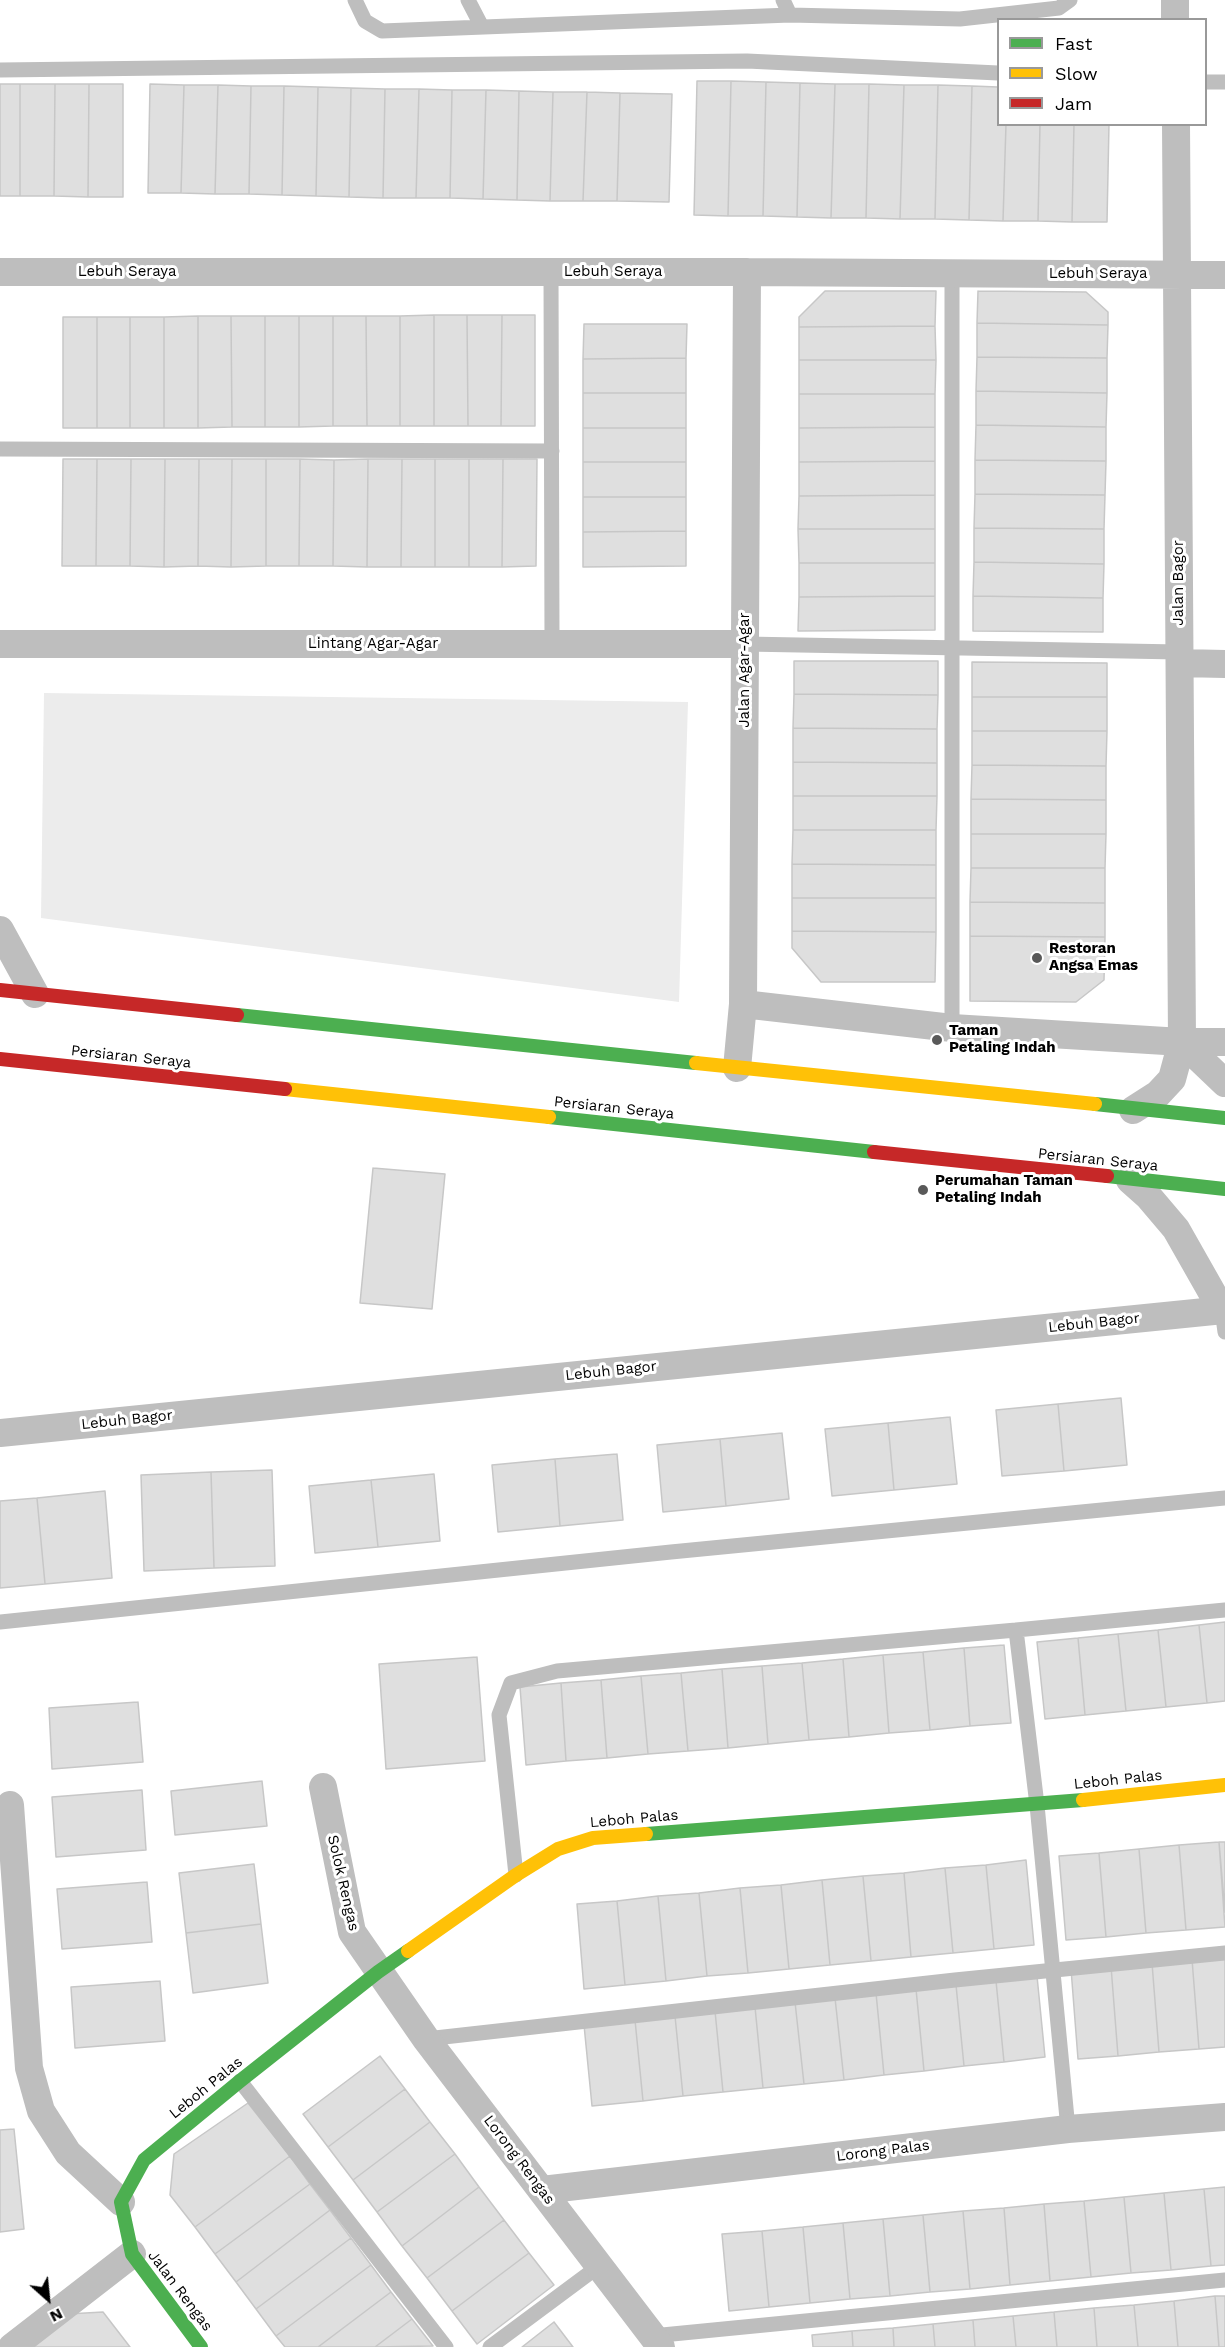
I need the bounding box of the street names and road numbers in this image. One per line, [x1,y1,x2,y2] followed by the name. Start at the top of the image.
[78,263,176,281] street label: Lebuh Seraya
[564,263,662,281] street label: Lebuh Seraya
[1049,265,1147,283] street label: Lebuh Seraya
[1170,540,1188,626] street label: Jalan Bagor
[736,612,754,728] street label: Jalan Agar-Agar
[308,635,438,653] street label: Lintang Agar-Agar
[70,1042,192,1072] street label: Persiaran Seraya
[553,1093,675,1123] street label: Persiaran Seraya
[1037,1145,1159,1175] street label: Persiaran Seraya
[1047,1309,1141,1337] street label: Lebuh Bagor
[564,1357,658,1385] street label: Lebuh Bagor
[80,1406,174,1434] street label: Lebuh Bagor
[1073,1766,1163,1794] street label: Leboh Palas
[589,1806,679,1832] street label: Leboh Palas
[323,1833,363,1933] street label: Solok Rengas
[166,2053,246,2123] street label: Leboh Palas
[480,2112,558,2208] street label: Lorong Rengas
[835,2136,931,2166] street label: Lorong Palas
[144,2247,216,2335] street label: Jalan Rengas

